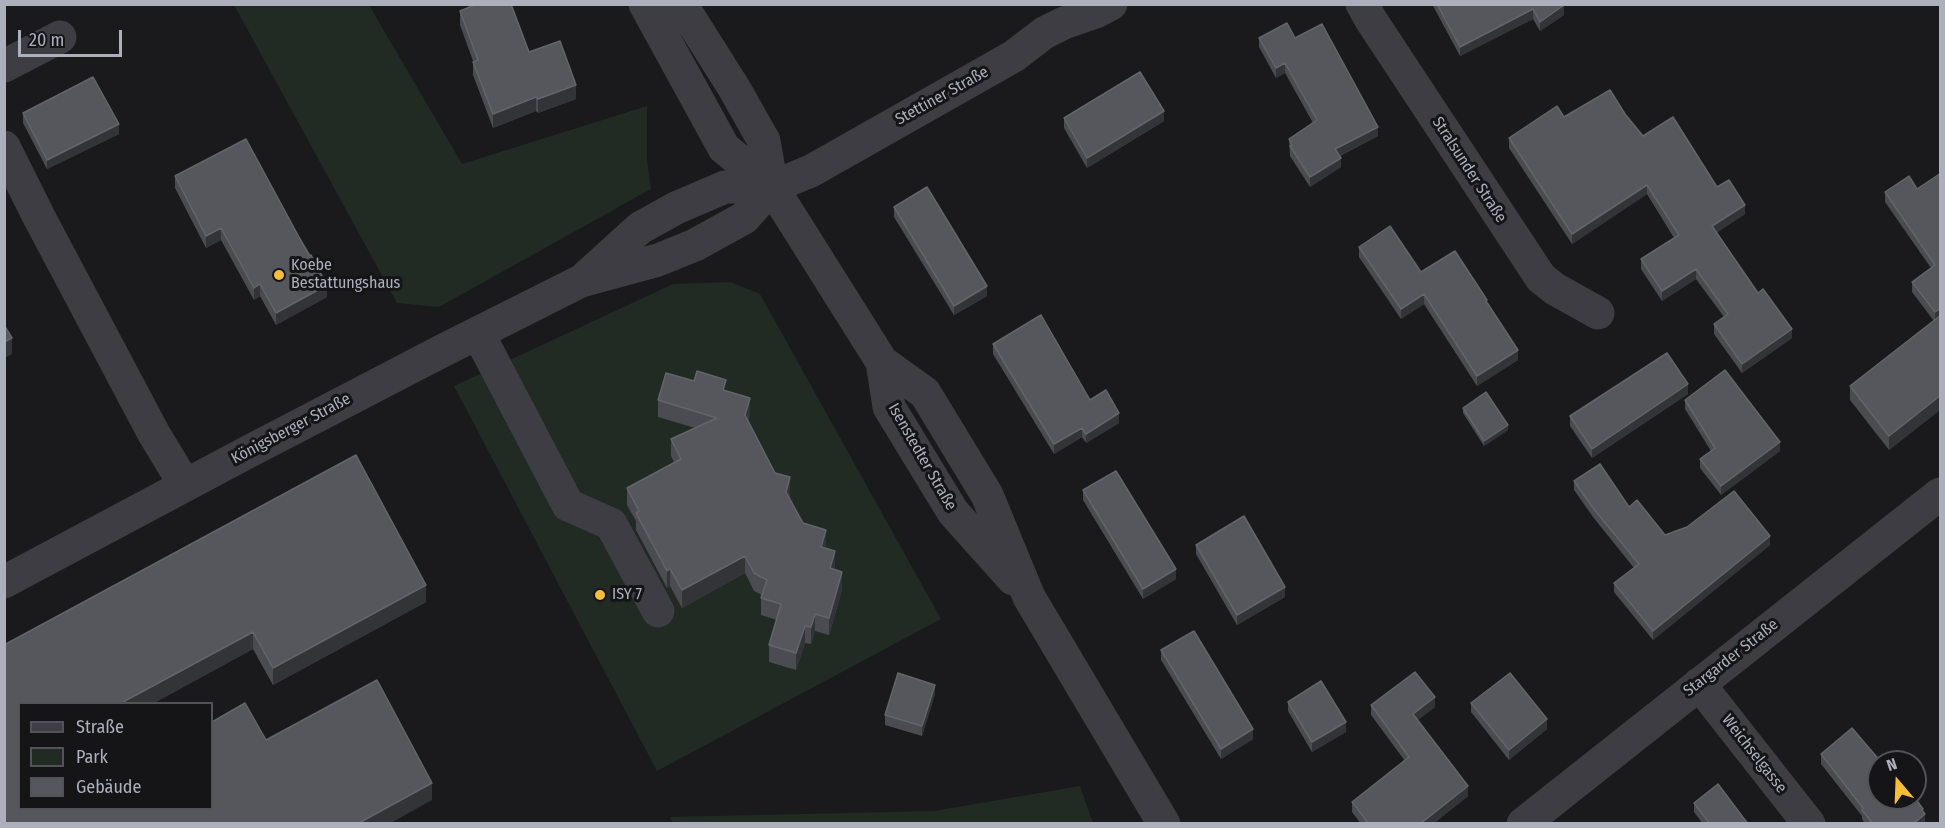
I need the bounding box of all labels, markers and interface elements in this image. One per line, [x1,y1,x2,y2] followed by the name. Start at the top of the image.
[21,18,124,56] scale bar
[29,29,64,51] text: 20 m
[892,62,992,130] street label: Stettiner Straße
[1428,114,1510,226] street label: Stralsunder Straße
[291,256,400,294] place label: Koebe Bestattungshaus
[272,268,286,282] marker: Koebe Bestattungshaus
[228,389,354,469] street label: Königsberger Straße
[884,400,960,514] street label: Isenstedter Straße
[612,585,642,605] place label: ISY 7
[593,588,607,602] marker: ISY 7
[1680,615,1782,701] street label: Stargarder Straße
[18,702,213,810] legend
[1717,711,1791,797] street label: Weichselgasse
[76,716,124,738] text: Straße
[76,746,108,768] text: Park
[1867,750,1927,810] north arrow
[1884,754,1899,775] text: N
[76,776,141,798] text: Gebäude

